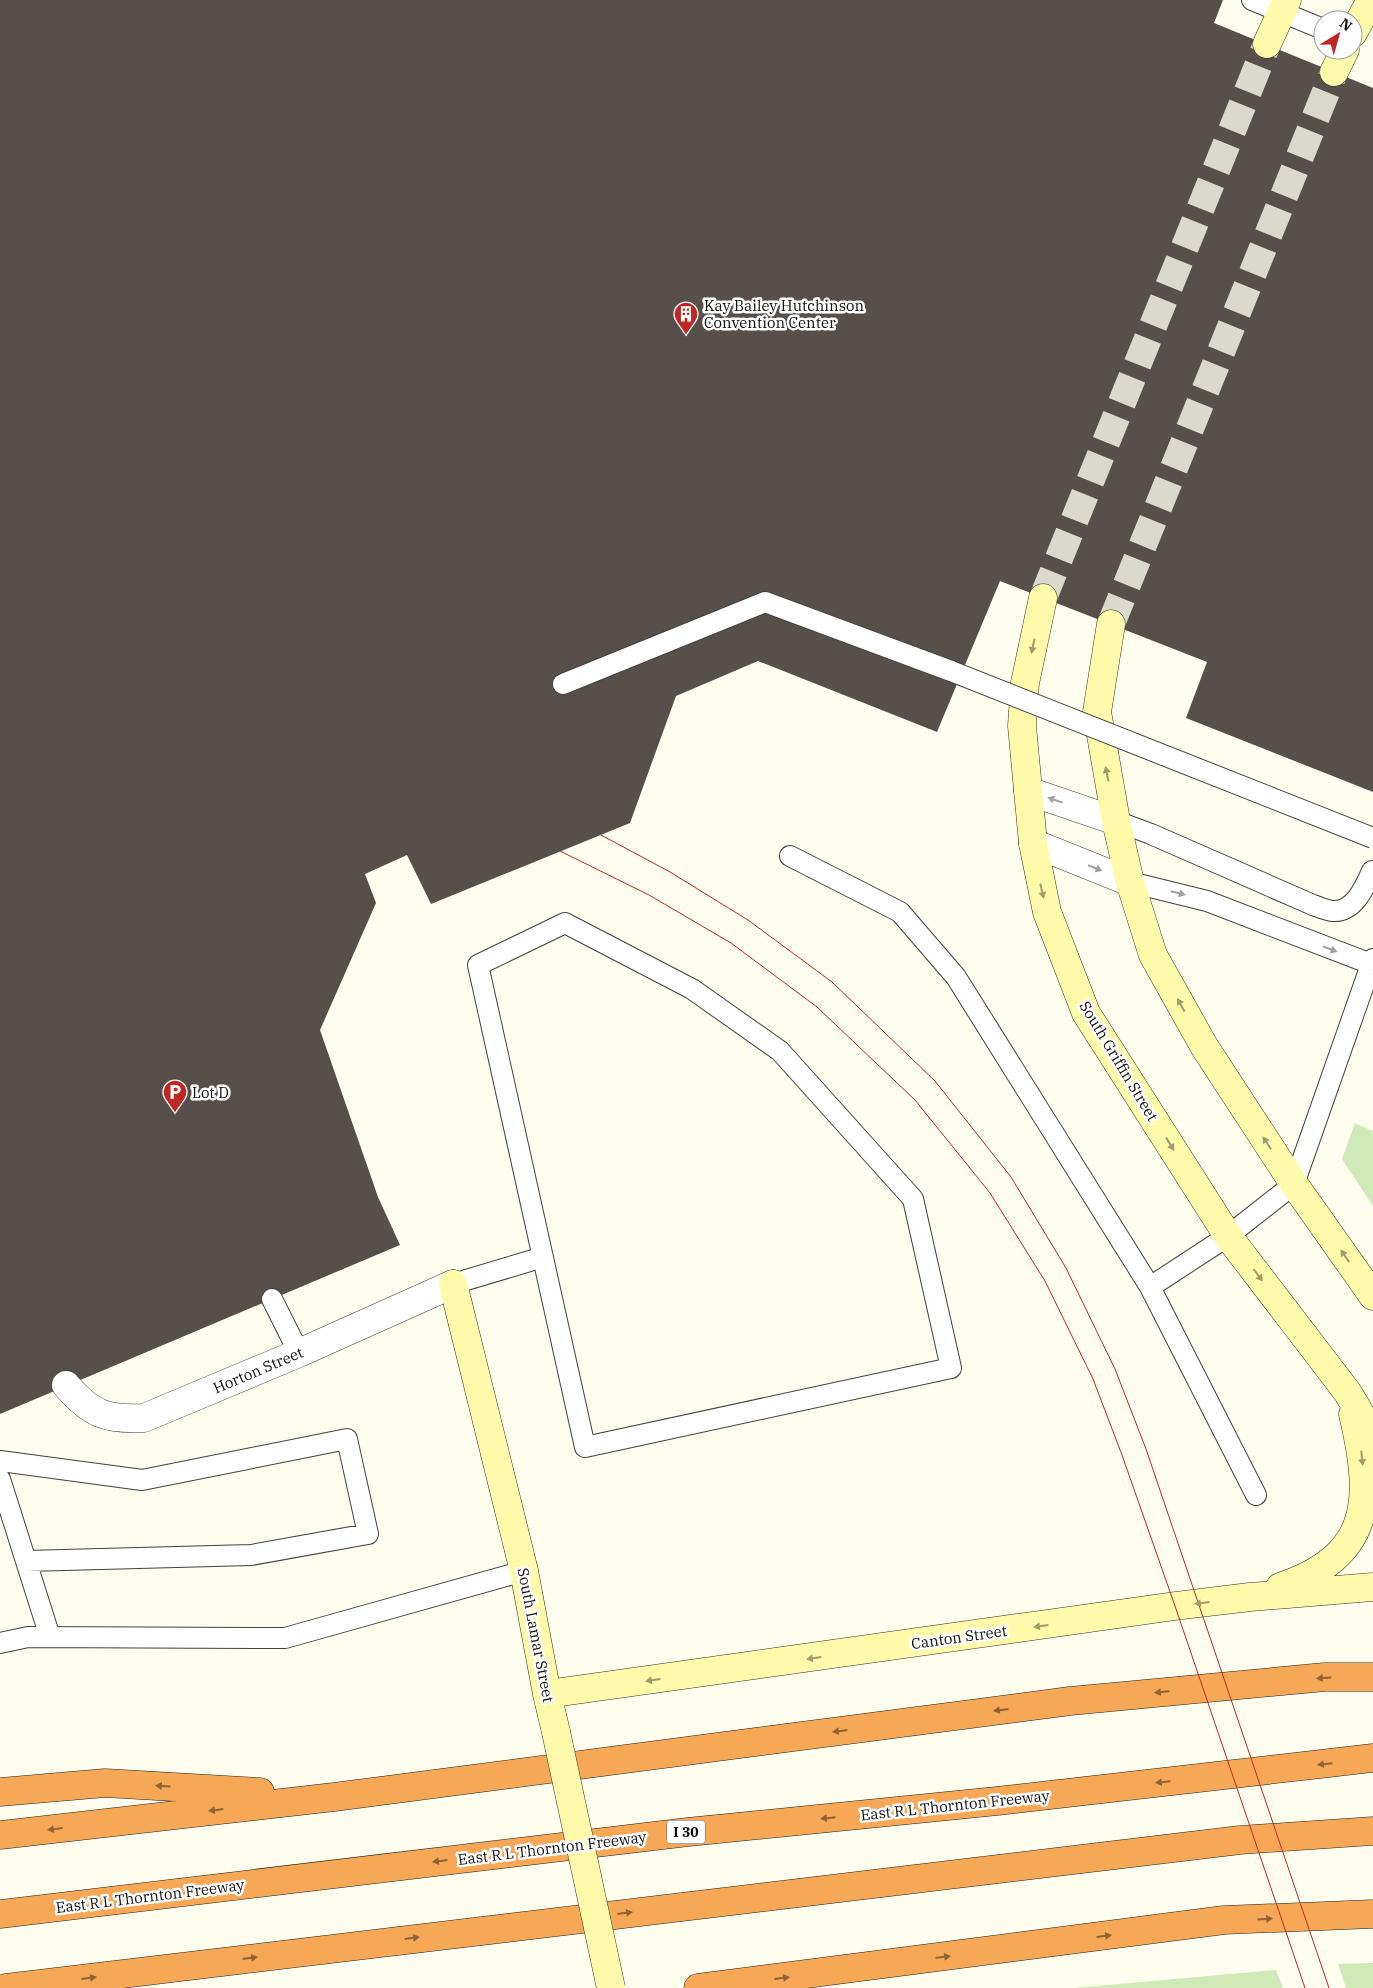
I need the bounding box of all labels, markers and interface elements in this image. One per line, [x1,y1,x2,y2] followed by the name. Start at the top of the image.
[1313,10,1363,60] north arrow
[1336,14,1356,35] text: N
[704,296,864,332] place label: Kay Bailey Hutchinson Convention Center
[673,301,699,335] building icon: Kay Bailey Hutchinson Convention Center
[1029,638,1037,653] one-way arrow
[1103,766,1111,781] one-way arrow
[1048,796,1063,803] one-way arrow
[1088,864,1103,872] one-way arrow
[1039,884,1047,900] one-way arrow
[1170,889,1185,897] one-way arrow
[1323,945,1337,953] one-way arrow
[1076,998,1162,1124] street label: South Griffin Street
[1177,998,1185,1013] one-way arrow
[162,1079,188,1113] parking icon: Lot D
[192,1083,229,1102] place label: Lot D
[1262,1136,1272,1150] one-way arrow
[1165,1138,1174,1151] one-way arrow
[1340,1249,1350,1263] one-way arrow
[1252,1268,1263,1281] one-way arrow
[210,1342,306,1398] street label: Horton Street
[1358,1450,1366,1466] one-way arrow
[514,1566,558,1704] street label: South Lamar Street
[1194,1599,1210,1607] one-way arrow
[910,1621,1008,1653] street label: Canton Street
[1033,1622,1049,1630] one-way arrow
[806,1654,822,1662] one-way arrow
[1316,1674,1332,1682] one-way arrow
[645,1676,661,1684] one-way arrow
[1154,1688,1170,1696] one-way arrow
[993,1706,1009,1714] one-way arrow
[831,1727,847,1735] one-way arrow
[1316,1760,1332,1768] one-way arrow
[1155,1778,1171,1786] one-way arrow
[155,1782,171,1790] one-way arrow
[860,1786,1050,1824] street label: East R L Thornton Freeway
[208,1806,224,1814] one-way arrow
[819,1814,835,1822] one-way arrow
[667,1820,705,1844] road number: I 30
[46,1825,62,1833] one-way arrow
[457,1827,647,1869] street label: East R L Thornton Freeway
[432,1857,448,1865] one-way arrow
[55,1875,245,1917] street label: East R L Thornton Freeway
[617,1909,633,1917] one-way arrow
[1258,1914,1274,1922] one-way arrow
[1096,1932,1112,1940] one-way arrow
[404,1934,420,1942] one-way arrow
[935,1953,951,1961] one-way arrow
[243,1954,259,1962] one-way arrow
[81,1974,97,1982] one-way arrow
[774,1974,790,1982] one-way arrow

